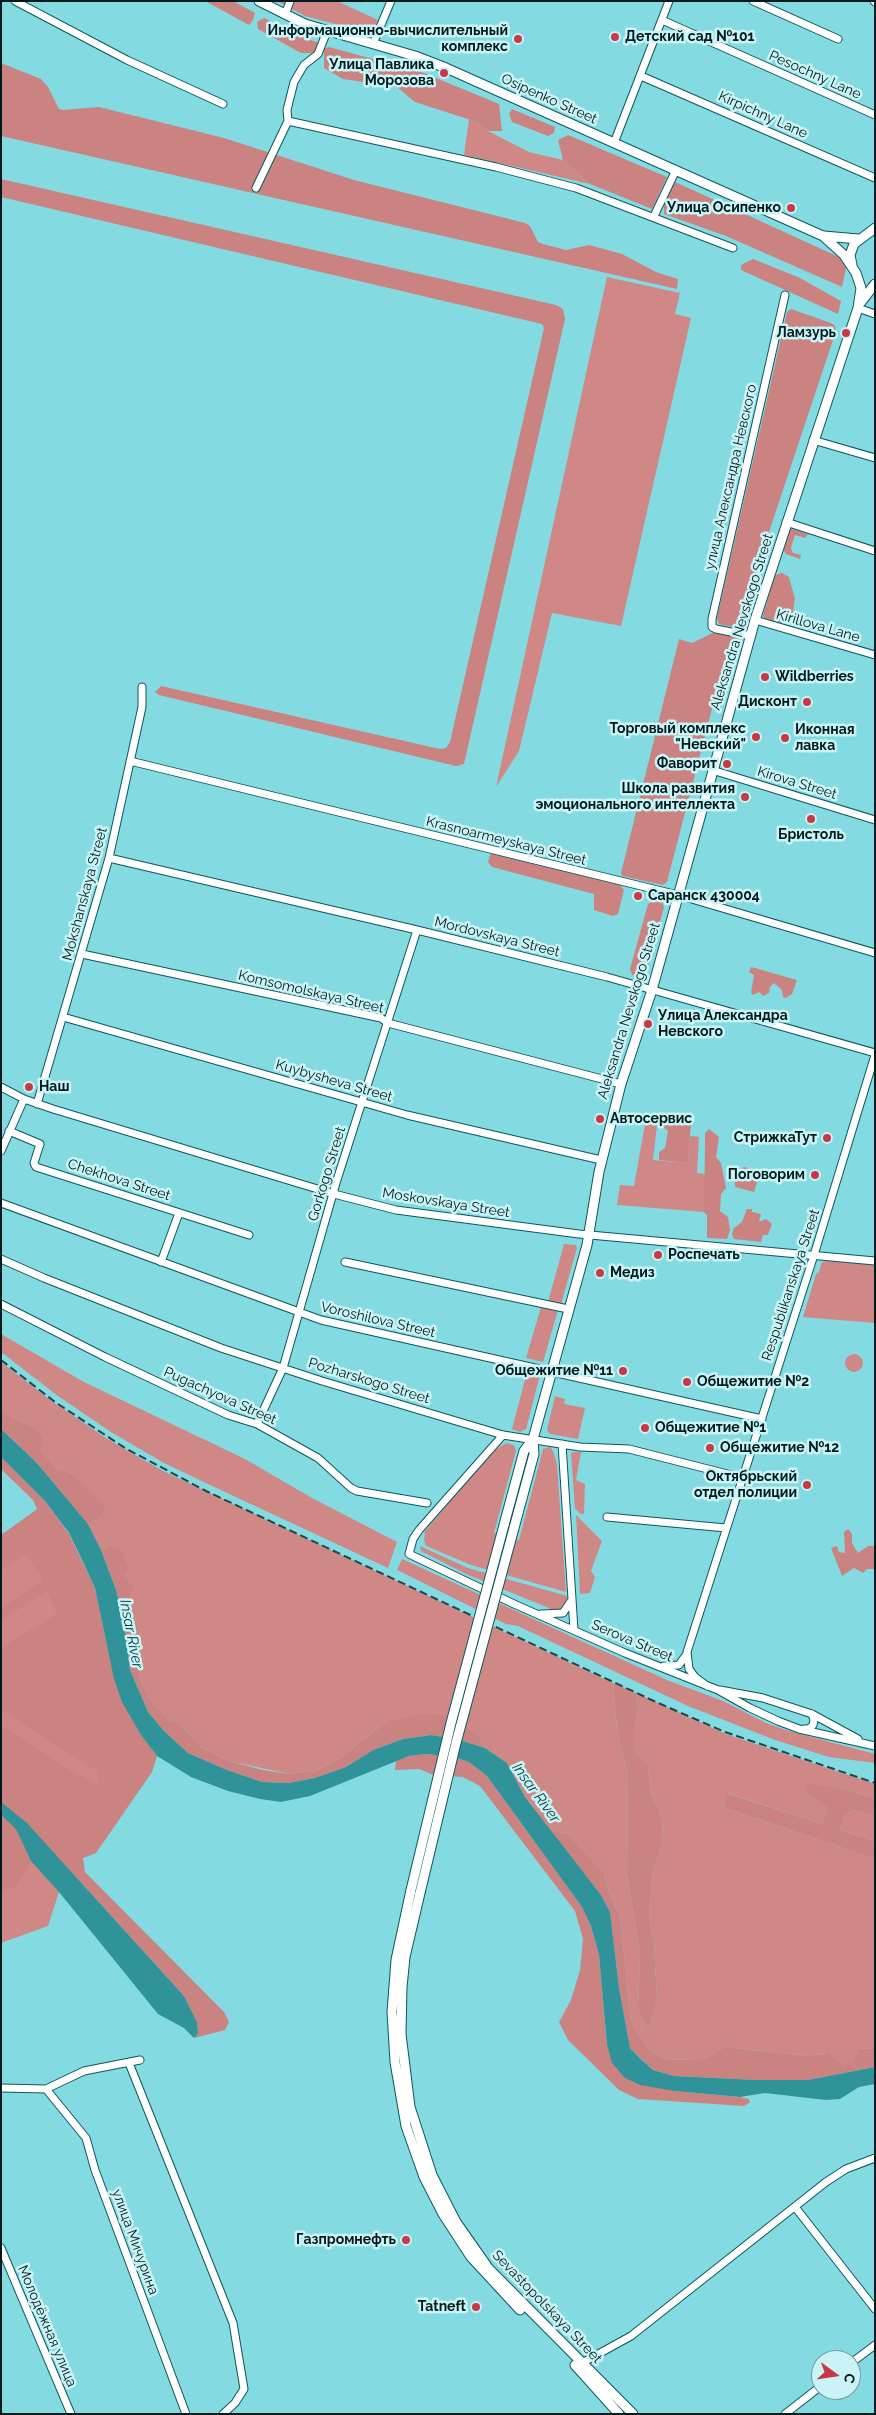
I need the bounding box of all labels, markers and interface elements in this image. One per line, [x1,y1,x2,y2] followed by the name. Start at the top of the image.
[267,23,508,56] place label: Информационно-вычислительный комплекс
[625,29,755,45] place label: Детский сад №101
[609,31,621,43] marker: Детский сад №101
[512,33,524,45] marker: Информационно-вычислительный комплекс
[766,47,864,103] street label: Pesochny Lane
[329,57,434,90] place label: Улица Павлика Морозова
[438,67,450,79] marker: Улица Павлика Морозова
[498,70,600,128] street label: Osipenko Street
[716,88,810,142] street label: Kirpichny Lane
[667,200,781,216] place label: Улица Осипенко
[785,202,797,214] marker: Улица Осипенко
[776,325,836,341] place label: Ламзурь
[840,327,852,339] marker: Ламзурь
[701,383,761,571] street label: улица Александра Невского
[707,532,777,712] street label: Aleksandra Nevskogo Street
[774,606,862,646] street label: Kirillova Lane
[775,669,854,685] place label: Wildberries
[759,671,771,683] marker: Wildberries
[738,694,797,710] place label: Дисконт
[801,696,813,708] marker: Дисконт
[610,721,746,754] place label: Торговый комплекс "Невский"
[795,722,855,754] place label: Иконная лавка
[750,731,762,743] marker: Торговый комплекс "Невский"
[779,732,791,744] marker: Иконная лавка
[657,756,717,772] place label: Фаворит
[721,758,733,770] marker: Фаворит
[755,763,839,803] street label: Kirova Street
[535,781,735,814] place label: Школа развития эмоционального интеллекта
[739,791,751,803] marker: Школа развития эмоционального интеллекта
[424,813,588,869] street label: Krasnoarmeyskaya Street
[805,813,817,825] marker: Бристоль
[59,825,111,963] street label: Mokshanskaya Street
[778,827,844,843] place label: Бристоль
[648,888,760,904] place label: Саранск 430004
[632,890,644,902] marker: Саранск 430004
[433,913,561,961] street label: Mordovskaya Street
[594,921,664,1101] street label: Aleksandra Nevskogo Street
[237,967,385,1017] street label: Komsomolskaya Street
[658,1008,788,1040] place label: Улица Александра Невского
[642,1018,654,1030] marker: Улица Александра Невского
[274,1056,394,1106] street label: Kuybysheva Street
[39,1079,69,1095] place label: Наш
[23,1081,35,1093] marker: Наш
[610,1111,692,1127] place label: Автосервис
[594,1113,606,1125] marker: Автосервис
[305,1125,349,1223] street label: Gorkogo Street
[734,1130,817,1146] place label: СтрижкаТут
[821,1132,833,1144] marker: СтрижкаТут
[66,1155,172,1205] street label: Chekhova Street
[728,1167,805,1183] place label: Поговорим
[809,1169,821,1181] marker: Поговорим
[381,1185,511,1221] street label: Moskovskaya Street
[759,1207,823,1363] street label: Respublikanskaya Street
[668,1247,740,1263] place label: Роспечать
[652,1249,664,1261] marker: Роспечать
[610,1265,655,1281] place label: Медиз
[594,1267,606,1279] marker: Медиз
[319,1299,437,1341] street label: Voroshilova Street
[306,1355,432,1407] street label: Pozharskogo Street
[495,1363,613,1379] place label: Общежитие №11
[161,1364,279,1428] street label: Pugachyova Street
[617,1365,629,1377] marker: Общежитие №11
[697,1374,809,1390] place label: Общежитие №2
[681,1376,693,1388] marker: Общежитие №2
[655,1420,766,1436] place label: Общежитие №1
[639,1422,651,1434] marker: Общежитие №1
[720,1440,839,1456] place label: Общежитие №12
[704,1442,716,1454] marker: Общежитие №12
[694,1469,797,1501] place label: Октябрьский отдел полиции
[801,1479,813,1491] marker: Октябрьский отдел полиции
[115,1598,147,1670] water label: Insar River
[589,1616,675,1666] street label: Serova Street
[508,1759,564,1827] water label: Insar River
[108,2187,162,2297] street label: улица Мичурина
[296,2232,396,2248] place label: Газпромнефть
[400,2234,412,2246] marker: Газпромнефть
[489,2247,605,2367] street label: Sevastopolskaya Street
[14,2263,80,2389] street label: Молодёжная улица
[418,2299,466,2315] place label: Tatneft
[470,2301,482,2313] marker: Tatneft
[811,2350,861,2400] north arrow
[841,2372,859,2385] text: С

